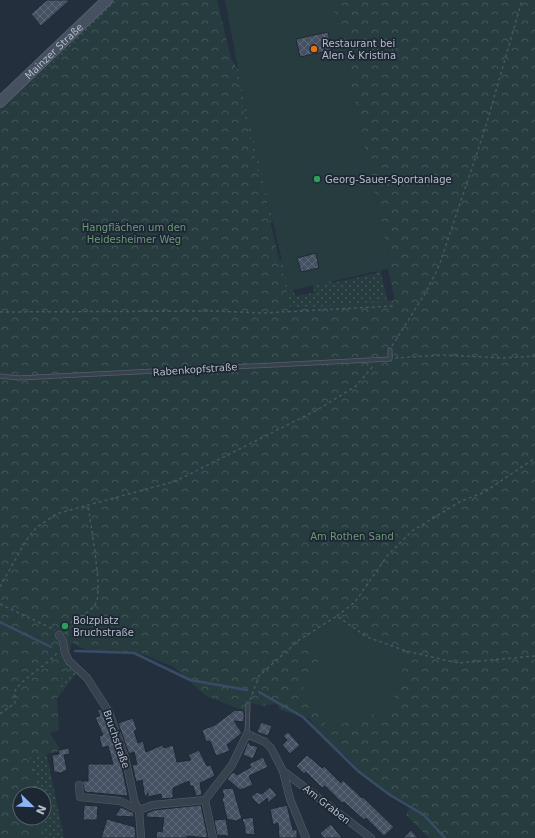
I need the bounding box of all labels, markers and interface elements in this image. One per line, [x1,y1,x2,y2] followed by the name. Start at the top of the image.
[23,21,85,81] street label: Mainzer Straße
[322,38,396,61] place label: Restaurant bei Alen & Kristina
[309,44,319,54] marker: Restaurant bei Alen & Kristina
[312,174,322,184] marker: Georg-Sauer-Sportanlage
[325,174,452,185] place label: Georg-Sauer-Sportanlage
[82,222,186,245] park label: Hangflächen um den Heidesheimer Weg
[152,361,238,378] street label: Rabenkopfstraße
[310,531,394,542] park label: Am Rothen Sand
[73,615,134,638] place label: Bolzplatz Bruchstraße
[60,621,70,631] marker: Bolzplatz Bruchstraße
[101,709,132,770] street label: Bruchstraße
[301,783,352,826] street label: Am Graben
[12,786,52,826] north arrow
[33,803,49,816] text: N

